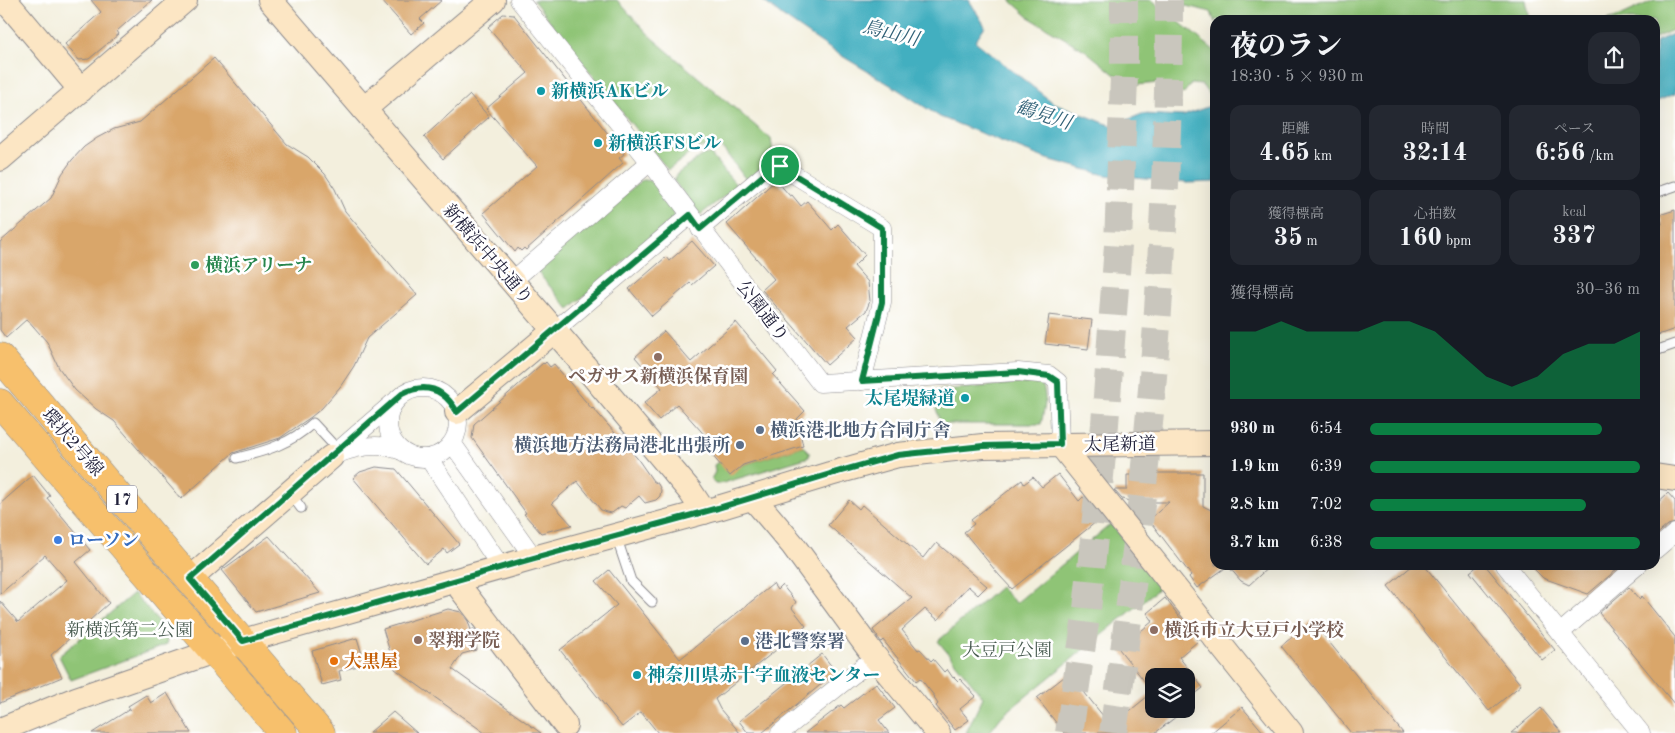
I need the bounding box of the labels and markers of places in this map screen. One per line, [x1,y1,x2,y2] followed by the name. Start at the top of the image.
[551,81,668,101] place label: 新横浜AKビル
[535,85,547,97] marker: 新横浜AKビル
[608,133,721,153] place label: 新横浜FSビル
[592,137,604,149] marker: 新横浜FSビル
[759,145,801,187] pin
[205,255,312,275] place label: 横浜アリーナ
[189,259,201,271] marker: 横浜アリーナ
[652,351,664,363] marker: ペガサス新横浜保育園
[568,366,748,386] place label: ペガサス新横浜保育園
[865,388,955,408] place label: 太尾堤緑道
[959,392,971,404] marker: 太尾堤緑道
[770,420,950,440] place label: 横浜港北地方合同庁舎
[754,424,766,436] marker: 横浜港北地方合同庁舎
[514,435,730,455] place label: 横浜地方法務局港北出張所
[734,439,746,451] marker: 横浜地方法務局港北出張所
[68,532,139,550] place label: ローソン
[52,534,64,546] marker: ローソン
[1164,620,1344,640] place label: 横浜市立大豆戸小学校
[1148,624,1160,636] marker: 横浜市立大豆戸小学校
[428,630,500,650] place label: 翠翔学院
[755,631,845,651] place label: 港北警察署
[412,634,424,646] marker: 翠翔学院
[739,635,751,647] marker: 港北警察署
[344,651,398,671] place label: 大黒屋
[328,655,340,667] marker: 大黒屋
[647,665,880,685] place label: 神奈川県赤十字血液センター
[631,669,643,681] marker: 神奈川県赤十字血液センター

